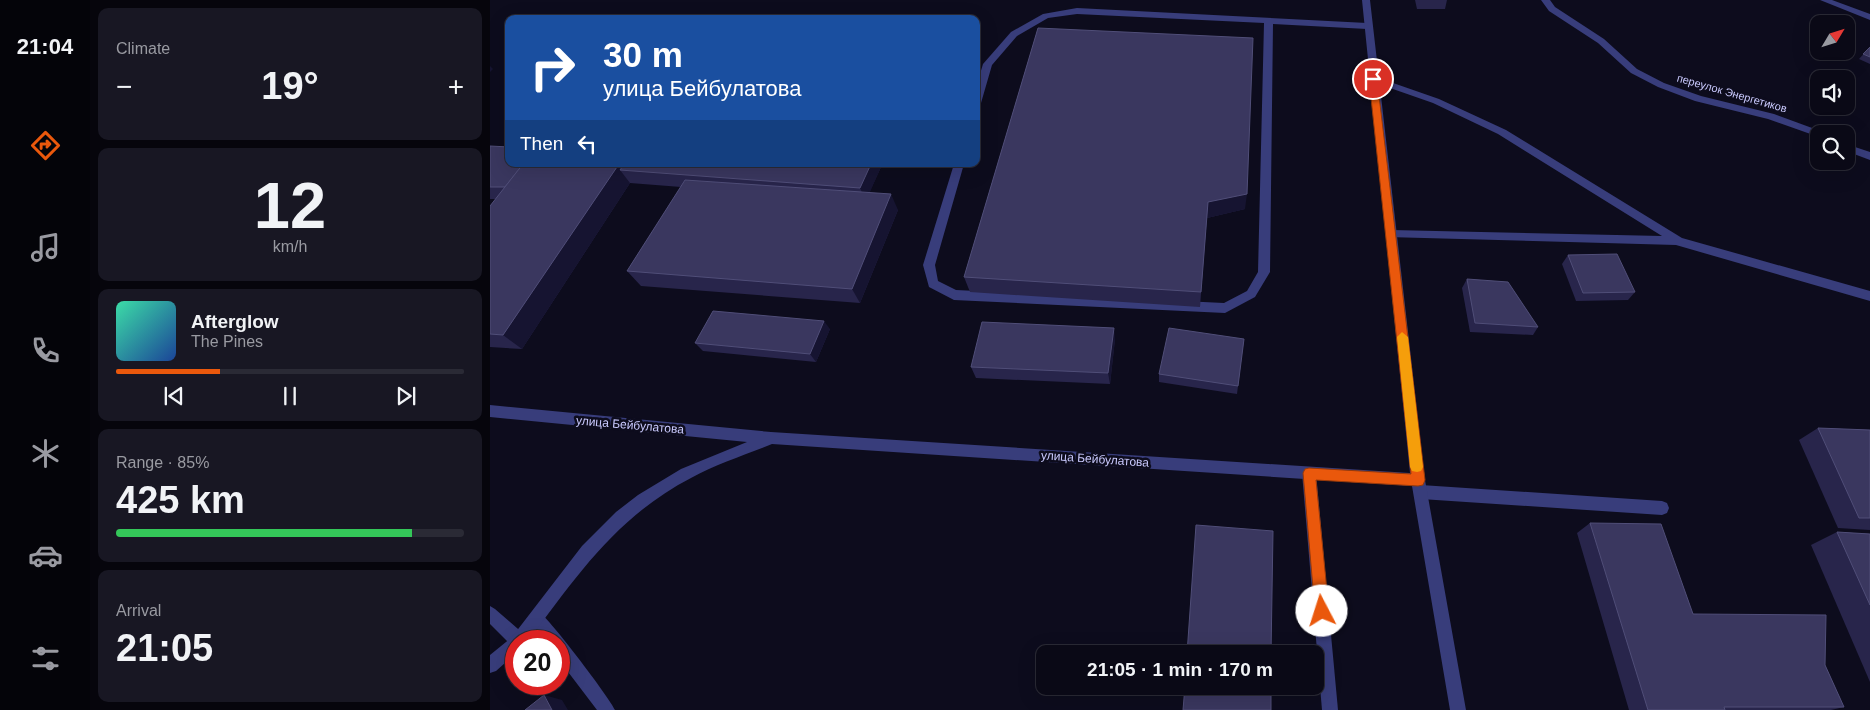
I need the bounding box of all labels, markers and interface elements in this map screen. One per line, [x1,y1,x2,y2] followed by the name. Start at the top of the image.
[1810,15,1855,60] north arrow
[1810,15,1855,170] map controls
[17,34,73,59] text: 21:04
[520,35,585,100] icon: right
[603,35,683,74] text: 30 m
[116,40,170,57] text: Climate
[1352,58,1394,100] pin
[261,65,319,107] text: 19°
[1359,65,1387,93] icon: arrive
[1810,70,1855,115] button: sound
[116,71,132,102] text: −
[448,71,464,102] text: +
[1676,72,1788,114] street label: переулок Энергетиков
[603,76,802,101] text: улица Бейбулатова
[1810,125,1855,170] button: search
[28,128,63,163] icon: directions
[573,130,601,158] icon: left
[520,133,563,154] text: Then
[254,169,326,242] text: 12
[28,230,63,265] icon: music
[273,238,307,255] text: km/h
[191,311,279,332] text: Afterglow
[28,333,63,368] icon: phone
[191,333,263,350] text: The Pines
[160,382,188,410] icon: previous
[276,382,304,410] icon: pause
[392,382,420,410] icon: next
[575,413,685,437] street label: улица Бейбулатова
[28,436,63,471] icon: climate
[1041,448,1150,470] street label: улица Бейбулатова
[116,454,209,471] text: Range · 85%
[116,479,245,521] text: 425 km
[28,538,63,573] icon: car
[1295,584,1347,636] position arrow
[116,602,161,619] text: Arrival
[116,627,213,669] text: 21:05
[505,630,570,695] speed limit sign: 20
[28,641,63,676] icon: filters
[1087,659,1273,680] text: 21:05 · 1 min · 170 m

